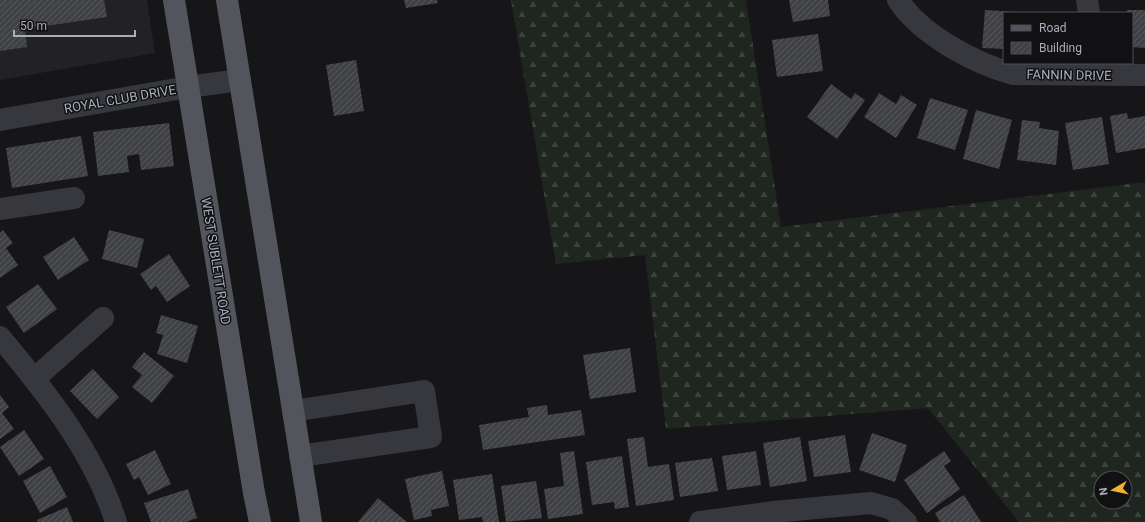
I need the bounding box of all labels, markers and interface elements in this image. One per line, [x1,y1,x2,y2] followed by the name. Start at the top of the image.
[14,12,135,38] scale bar
[1003,12,1133,64] legend
[20,19,47,33] text: 50 m
[1039,21,1067,35] text: Road
[1039,41,1082,55] text: Building
[1026,67,1112,83] street label: FANNIN DRIVE
[63,82,177,116] street label: ROYAL CLUB DRIVE
[199,196,233,326] street label: WEST SUBLETT ROAD
[1093,470,1133,510] north arrow
[1097,486,1111,496] text: N

